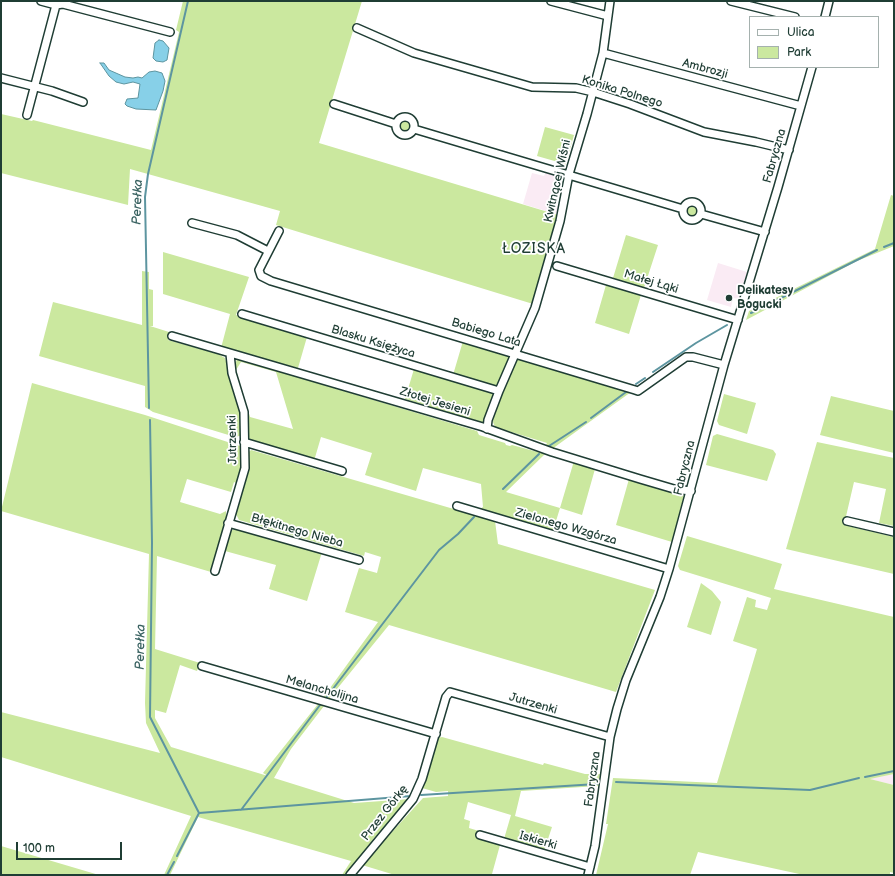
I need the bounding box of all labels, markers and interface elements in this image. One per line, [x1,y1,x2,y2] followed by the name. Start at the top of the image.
[749,16,879,68] legend
[787,25,814,40] text: Ulica
[787,45,811,60] text: Park
[681,56,729,82] street label: Ambrozji
[580,73,664,111] street label: Konika Polnego
[760,127,790,185] street label: Fabryczna
[541,138,575,224] street label: Kwitnącej Wiśni
[129,179,147,225] water label: Perełka
[502,241,566,257] district label: ŁOZISKA
[622,267,680,297] street label: Małej Łąki
[737,284,793,312] place label: Delikatesy Bogucki
[724,293,734,303] marker: Delikatesy Bogucki
[449,316,523,350] street label: Babiego Lata
[329,322,417,362] street label: Blasku Księżyca
[398,384,472,420] street label: Złotej Jesieni
[225,415,241,465] street label: Jutrzenki
[671,439,699,497] street label: Fabryczna
[514,506,618,548] street label: Zielonego Wzgórza
[249,511,345,551] street label: Błękitnego Nieba
[133,624,149,670] water label: Perełka
[284,673,360,707] street label: Melancholijna
[507,690,559,718] street label: Jutrzenki
[582,750,604,808] street label: Fabryczna
[359,782,411,844] street label: Przez Górkę
[518,829,558,853] street label: Iskierki
[18,834,124,860] scale bar
[23,841,55,856] text: 100 m

